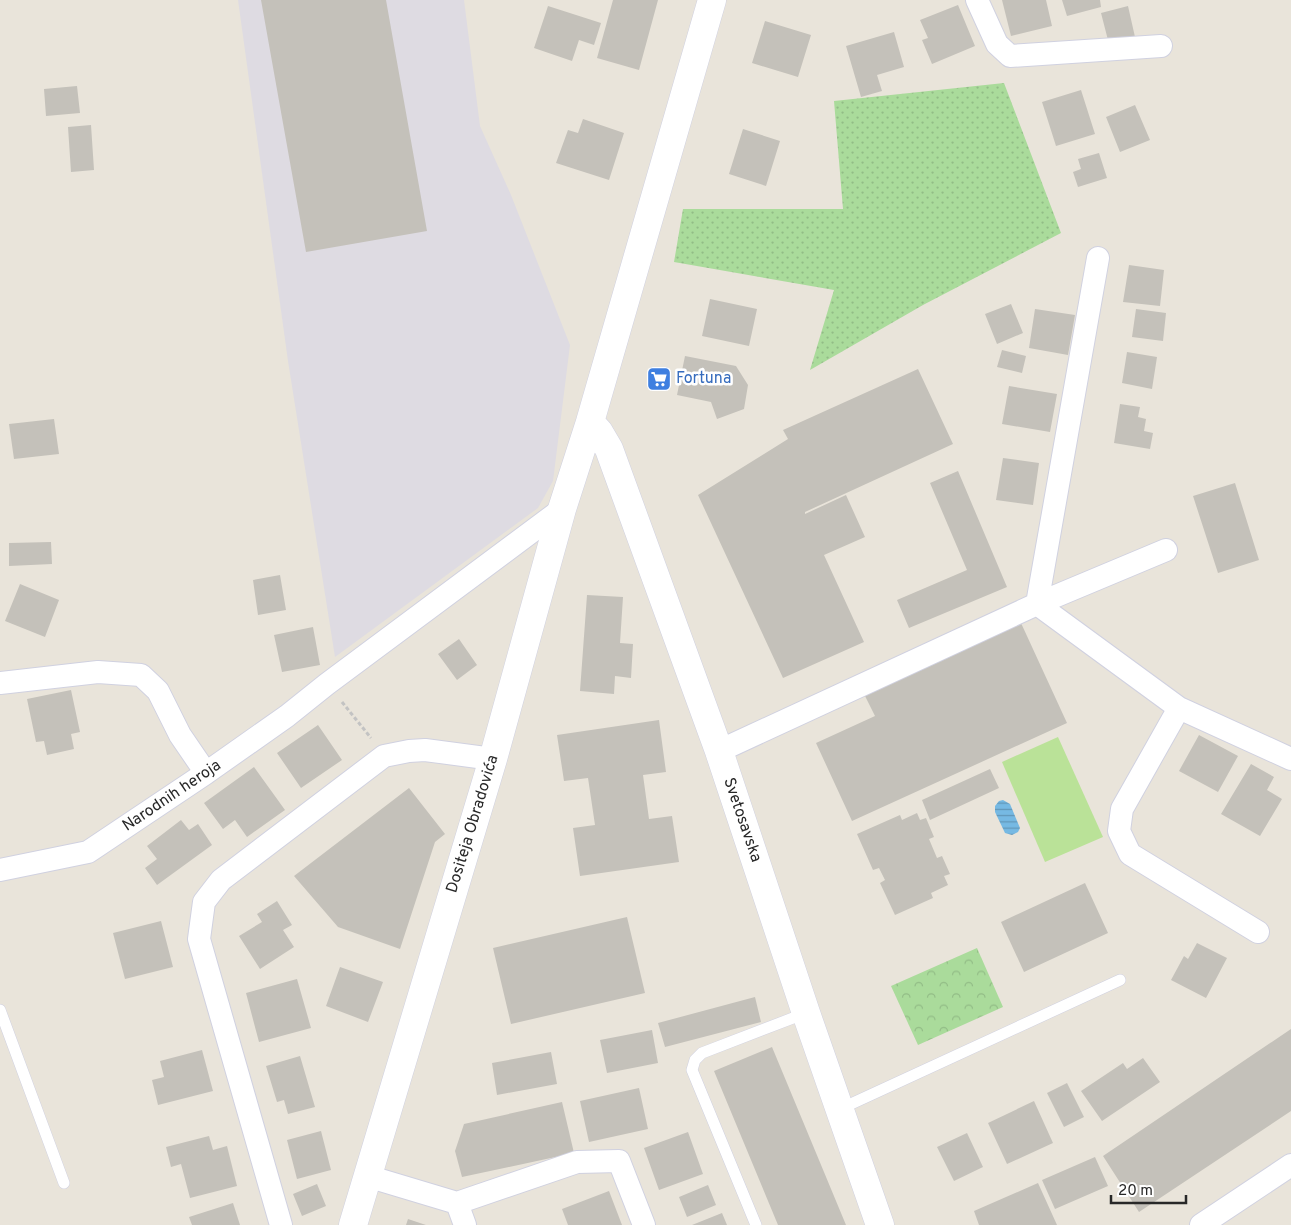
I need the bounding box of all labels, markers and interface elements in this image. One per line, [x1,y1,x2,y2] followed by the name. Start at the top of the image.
[646,366,672,392] supermarket icon: Fortuna
[676,369,731,389] place label: Fortuna
[442,753,504,895] street label: Dositeja Obradovića
[119,756,225,836] street label: Narodnih heroja
[718,775,766,865] street label: Svetosavska
[1111,1172,1186,1204] scale bar
[1118,1182,1153,1201] text: 20 m

